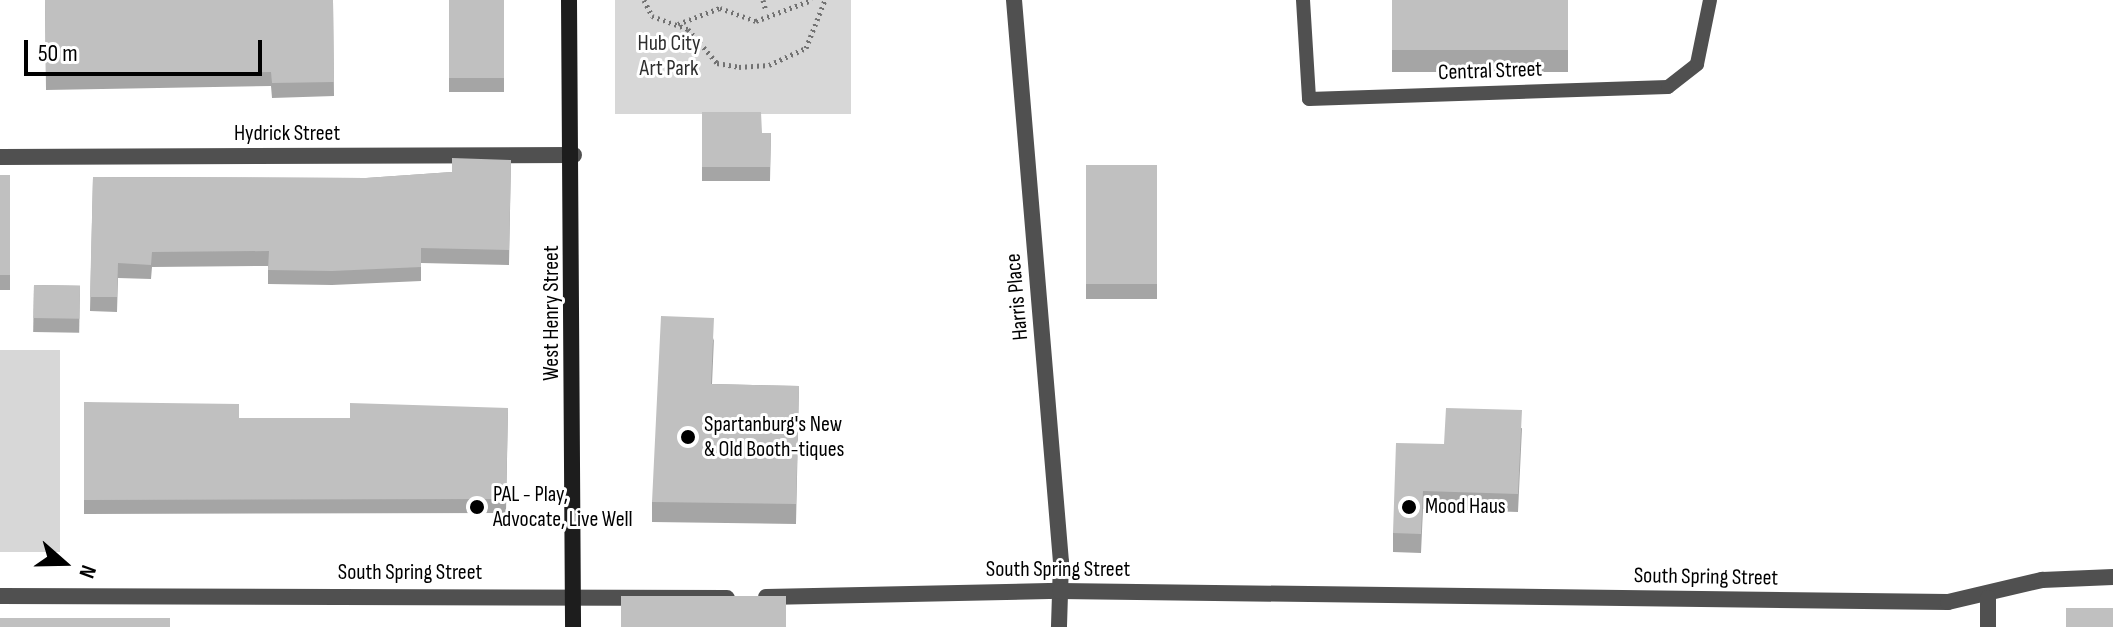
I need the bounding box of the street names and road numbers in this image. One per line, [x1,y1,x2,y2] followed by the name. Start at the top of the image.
[1438,56,1542,86] street label: Central Street
[234,121,340,147] street label: Hydrick Street
[539,245,565,381] street label: West Henry Street
[1000,252,1034,342] street label: Harris Place
[986,557,1130,583] street label: South Spring Street
[338,560,482,586] street label: South Spring Street
[1634,563,1778,591] street label: South Spring Street

